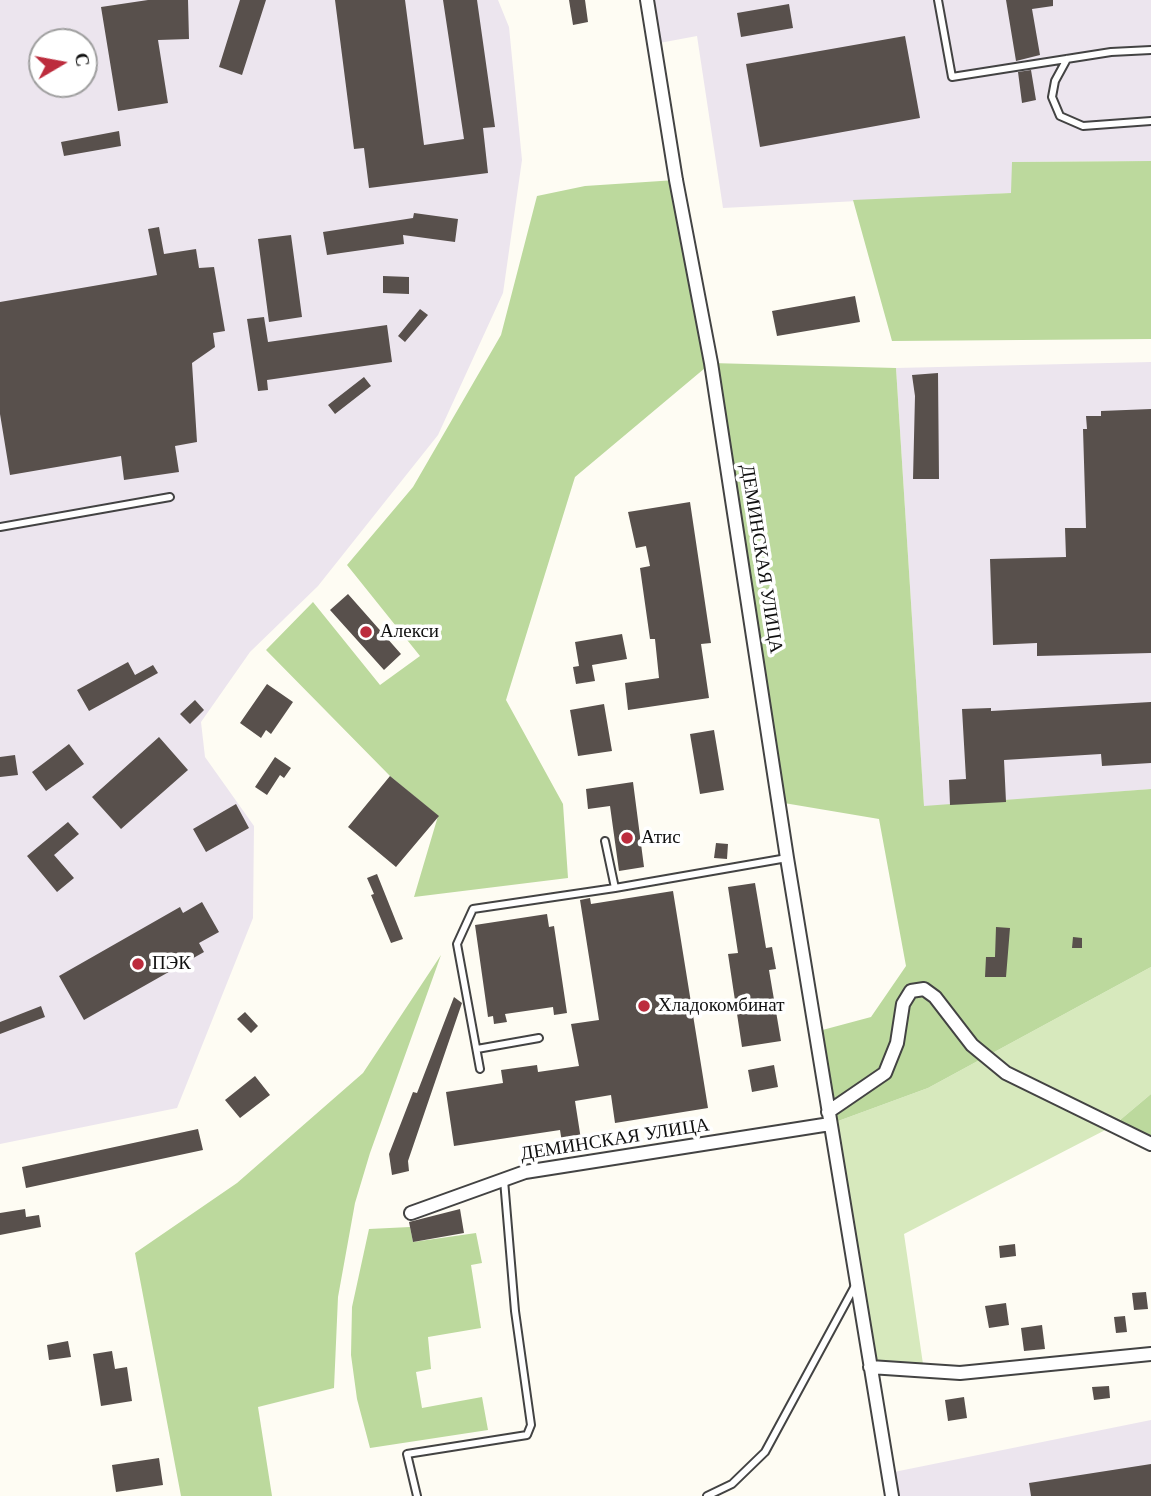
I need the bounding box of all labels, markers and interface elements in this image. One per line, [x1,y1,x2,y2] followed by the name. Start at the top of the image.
[28,28,98,98] north arrow
[71,51,94,68] text: С
[735,463,787,655] street label: ДЕМИНСКАЯ УЛИЦА
[380,621,439,643] place label: Алекси
[358,624,374,640] marker: Алекси
[641,827,681,849] place label: Атис
[619,830,635,846] marker: Атис
[152,953,191,975] place label: ПЭК
[130,956,146,972] marker: ПЭК
[658,995,784,1017] place label: Хладокомбинат
[636,998,652,1014] marker: Хладокомбинат
[519,1114,711,1166] street label: ДЕМИНСКАЯ УЛИЦА

